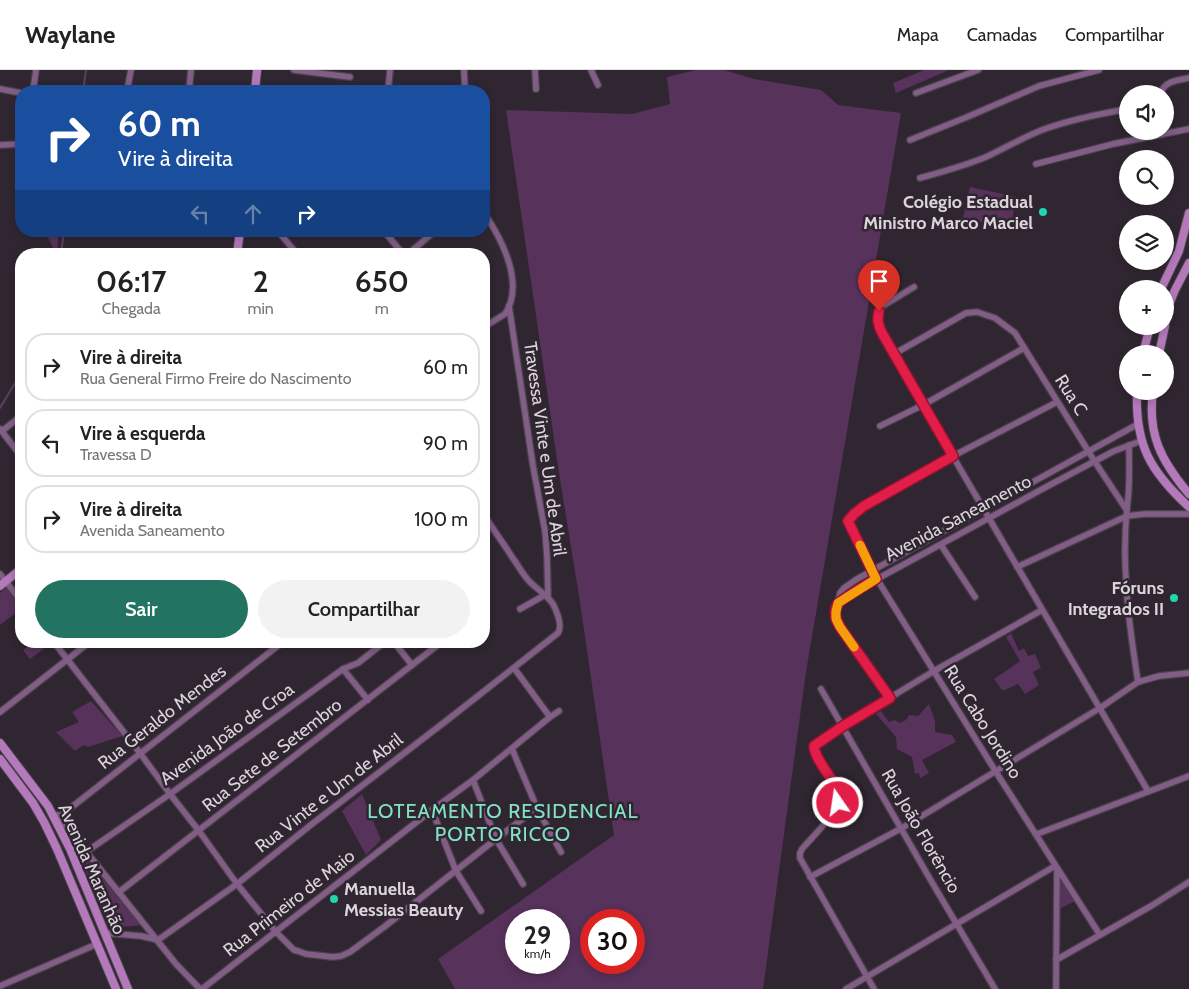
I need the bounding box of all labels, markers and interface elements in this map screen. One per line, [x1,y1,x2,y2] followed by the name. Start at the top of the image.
[25,20,115,49] text: Waylane
[897,24,939,46] text: Mapa
[967,24,1037,46] text: Camadas
[1065,24,1164,46] text: Compartilhar
[1119,85,1174,400] map controls
[1119,85,1174,140] button: sound
[118,102,201,145] text: 60 m
[35,105,100,170] icon: right
[118,145,233,172] text: Vire à direita
[1119,150,1174,205] button: search
[863,191,1033,234] place label: Colégio Estadual Ministro Marco Maciel
[186,200,214,228] icon: left
[239,200,267,228] icon: ahead
[292,200,320,228] icon: right
[1037,206,1049,218] marker: Colégio Estadual Ministro Marco Maciel
[1119,215,1174,270] button: layers
[858,260,900,311] pin
[96,263,166,300] text: 06:17
[253,263,268,300] text: 2
[355,263,409,300] text: 650
[865,267,893,295] icon: arrive
[1119,280,1174,335] button: +
[102,299,161,318] text: Chegada
[247,299,274,318] text: min
[375,299,389,318] text: m
[519,340,571,558] street label: Travessa Vinte e Um de Abril
[1119,345,1174,400] button: −
[80,346,182,369] text: Vire à direita
[37,353,65,381] icon: right
[423,356,468,379] text: 60 m
[80,369,352,388] text: Rua General Firmo Freire do Nascimento
[1050,371,1092,419] street label: Rua C
[80,422,206,445] text: Vire à esquerda
[37,429,65,457] icon: left
[423,432,468,455] text: 90 m
[80,445,152,464] text: Travessa D
[881,470,1035,566] street label: Avenida Saneamento
[80,498,182,521] text: Vire à direita
[37,505,65,533] icon: right
[414,508,468,531] text: 100 m
[80,521,225,540] text: Avenida Saneamento
[1068,577,1164,620] place label: Fóruns Integrados II
[35,580,248,638] button: Sair
[258,580,470,638] button: Compartilhar
[1168,592,1180,604] marker: Fóruns Integrados II
[94,660,230,774] street label: Rua Geraldo Mendes
[939,661,1027,783] street label: Rua Cabo Jordino
[156,678,298,790] street label: Avenida João de Croa
[198,694,346,816] street label: Rua Sete de Setembro
[251,728,408,858] street label: Rua Vinte e Um de Abril
[877,765,965,897] street label: Rua João Florêncio
[811,776,863,828] position arrow
[367,799,639,846] district label: LOTEAMENTO RESIDENCIAL PORTO RICCO
[53,800,131,938] street label: Avenida Maranhão
[219,845,359,961] street label: Rua Primeiro de Maio
[344,878,464,921] place label: Manuella Messias Beauty
[328,893,340,905] marker: Manuella Messias Beauty
[580,909,645,974] speed limit sign: 30
[524,920,551,950] text: 29
[524,946,551,961] text: km/h

